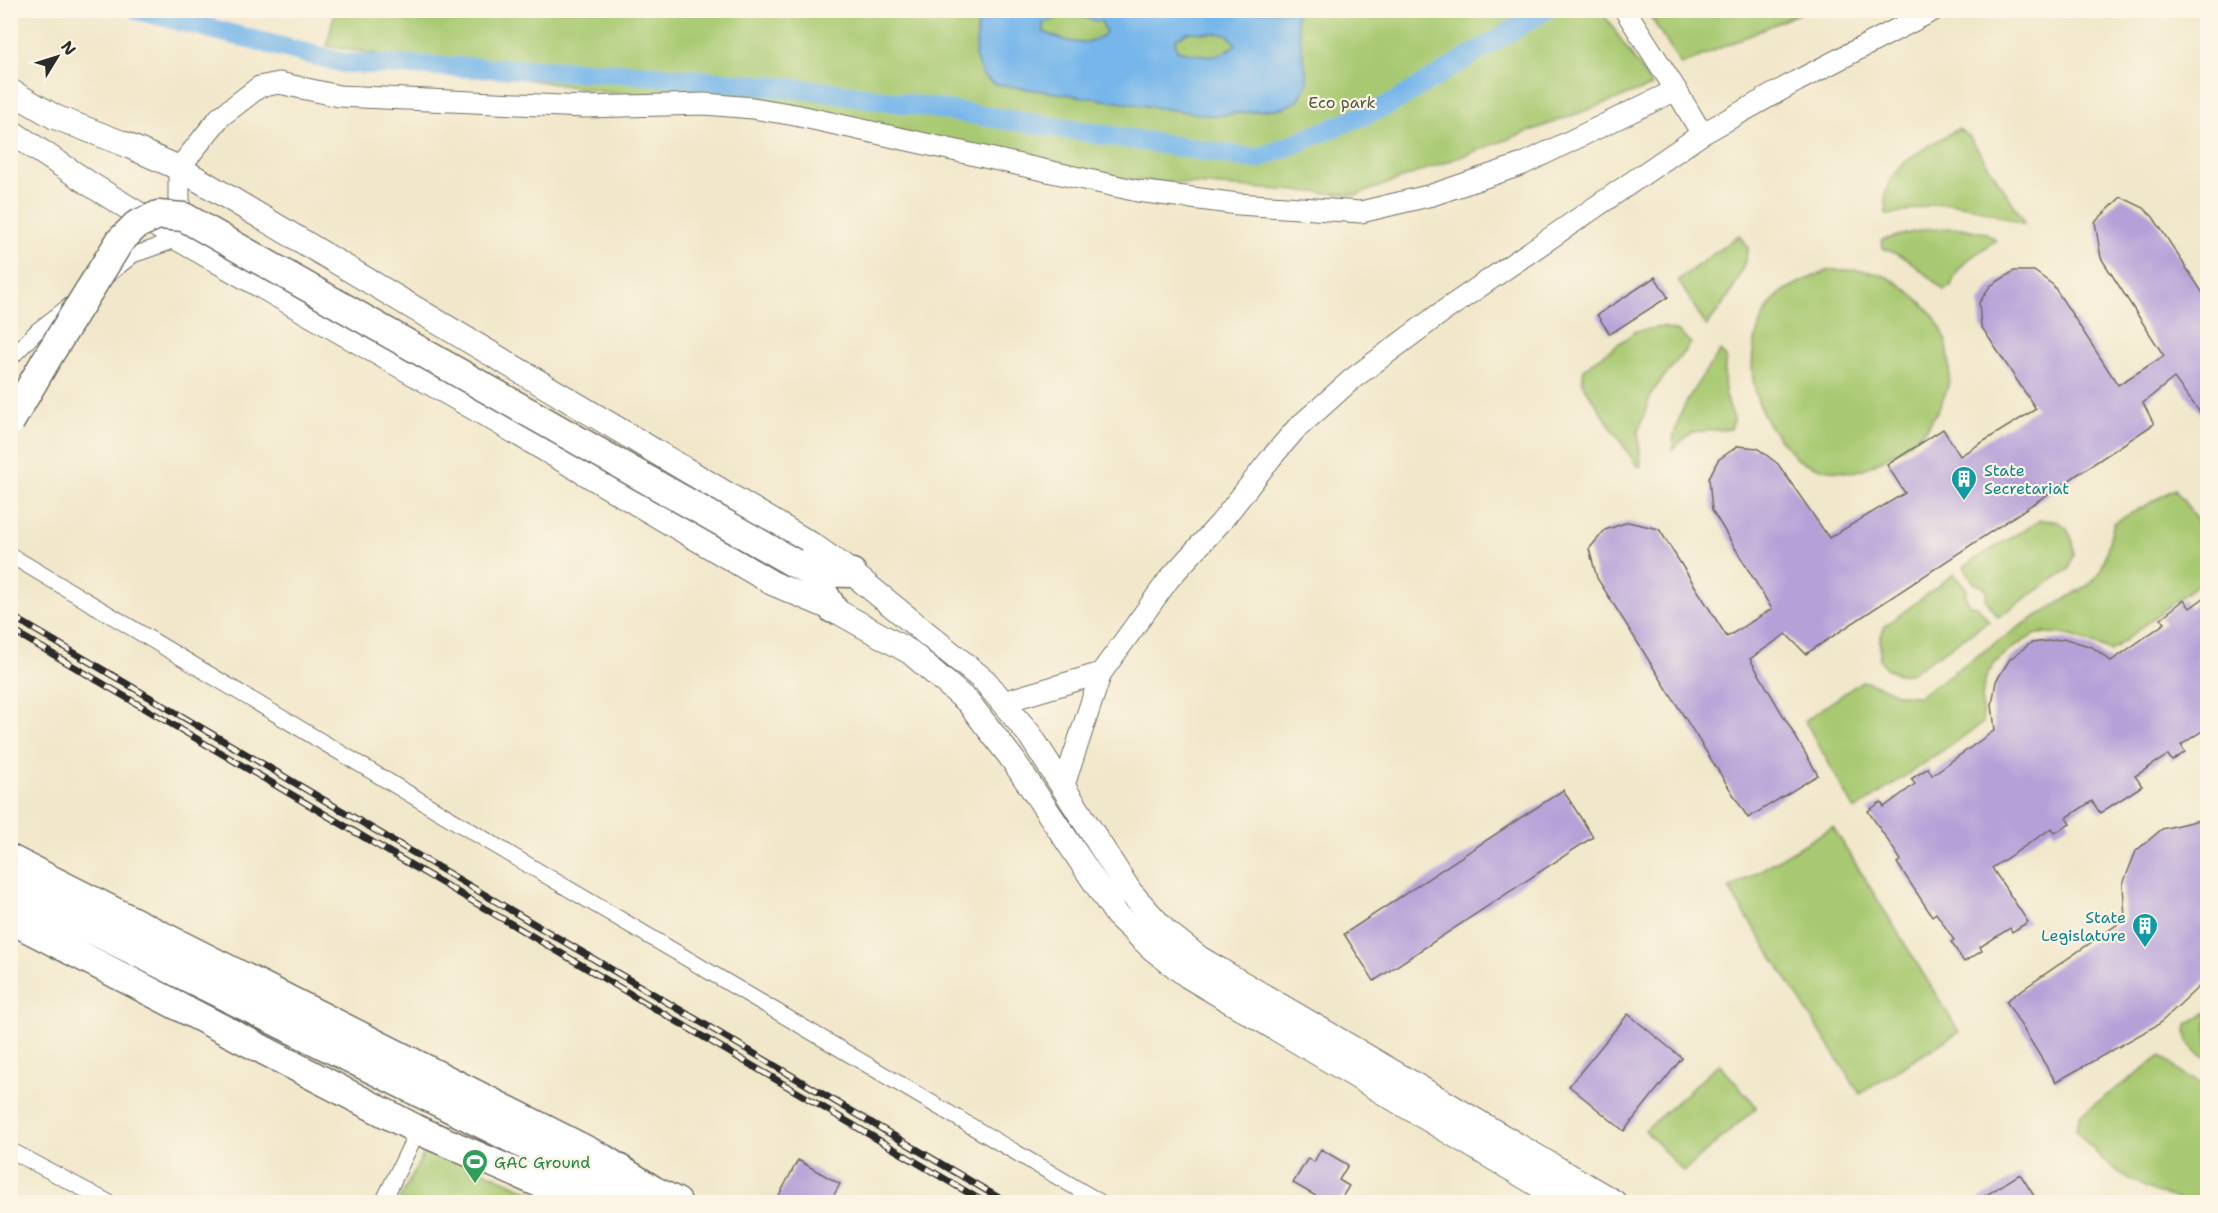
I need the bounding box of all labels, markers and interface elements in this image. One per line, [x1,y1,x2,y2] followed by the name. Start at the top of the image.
[27,27,87,87] north arrow
[56,37,81,60] text: N
[1308,92,1376,113] park label: Eco park
[1984,460,2069,499] place label: State Secretariat
[1949,464,1979,502] building icon: State Secretariat
[2041,907,2126,946] place label: State Legislature
[2130,911,2160,949] building icon: State Legislature
[460,1147,490,1185] sports icon: GAC Ground
[494,1152,591,1173] place label: GAC Ground

